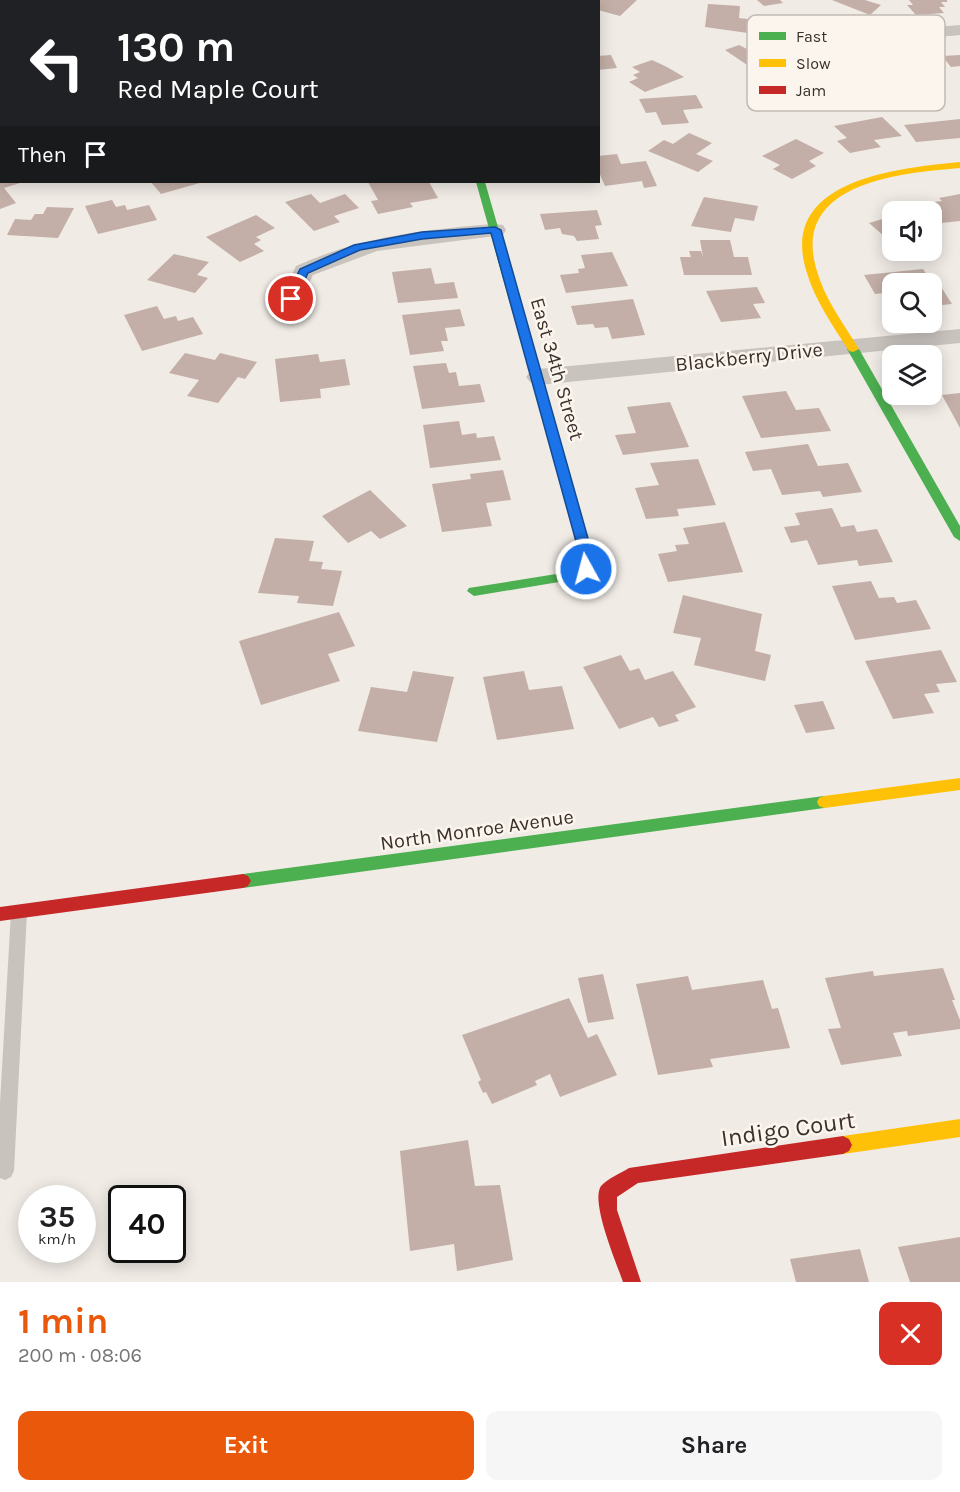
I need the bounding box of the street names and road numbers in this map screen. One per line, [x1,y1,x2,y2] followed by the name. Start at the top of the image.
[526,295,588,443] street label: East 34th Street
[674,338,824,376] street label: Blackberry Drive
[379,805,575,855] street label: North Monroe Avenue
[719,1106,857,1152] street label: Indigo Court

